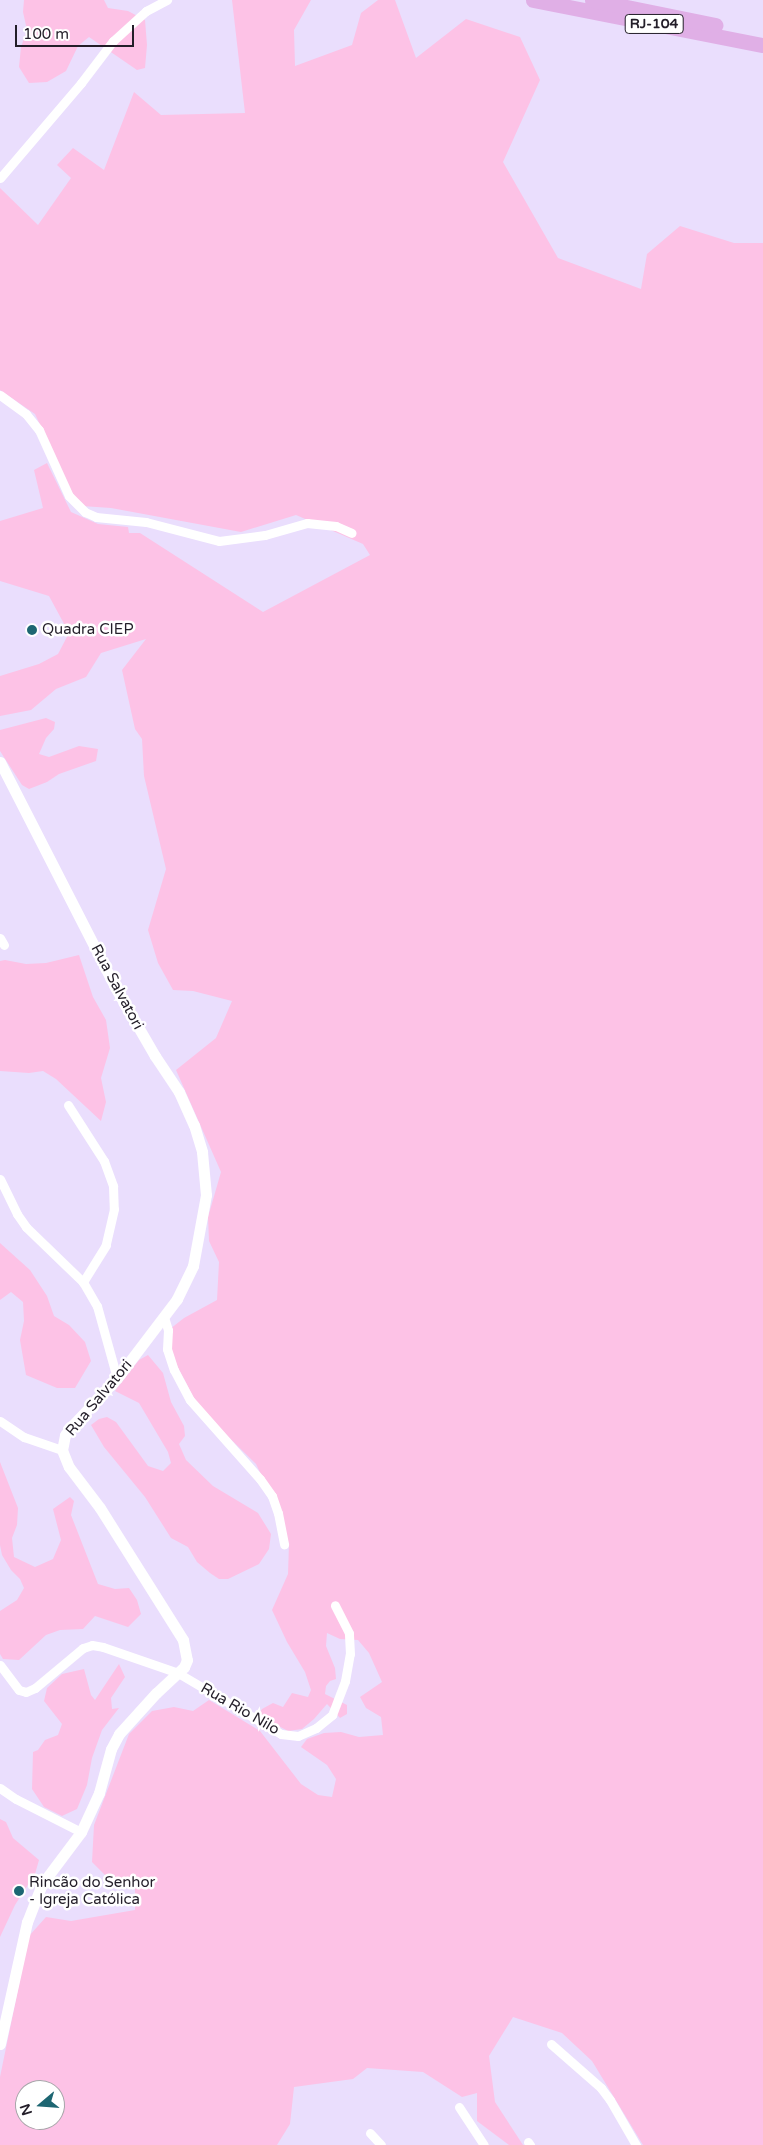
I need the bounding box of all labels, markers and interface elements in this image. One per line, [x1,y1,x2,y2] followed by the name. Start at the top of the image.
[624,12,684,36] road number: RJ-104
[18,15,136,47] scale bar
[23,25,69,43] text: 100 m
[42,621,134,639] place label: Quadra CIEP
[26,624,38,636] marker: Quadra CIEP
[87,941,147,1033] street label: Rua Salvatori
[62,1356,136,1440] street label: Rua Salvatori
[197,1679,283,1739] street label: Rua Rio Nilo
[29,1873,155,1908] place label: Rincão do Senhor - Igreja Católica
[13,1885,25,1897] marker: Rincão do Senhor - Igreja Católica
[15,2080,65,2130] north arrow
[16,2102,36,2117] text: N

